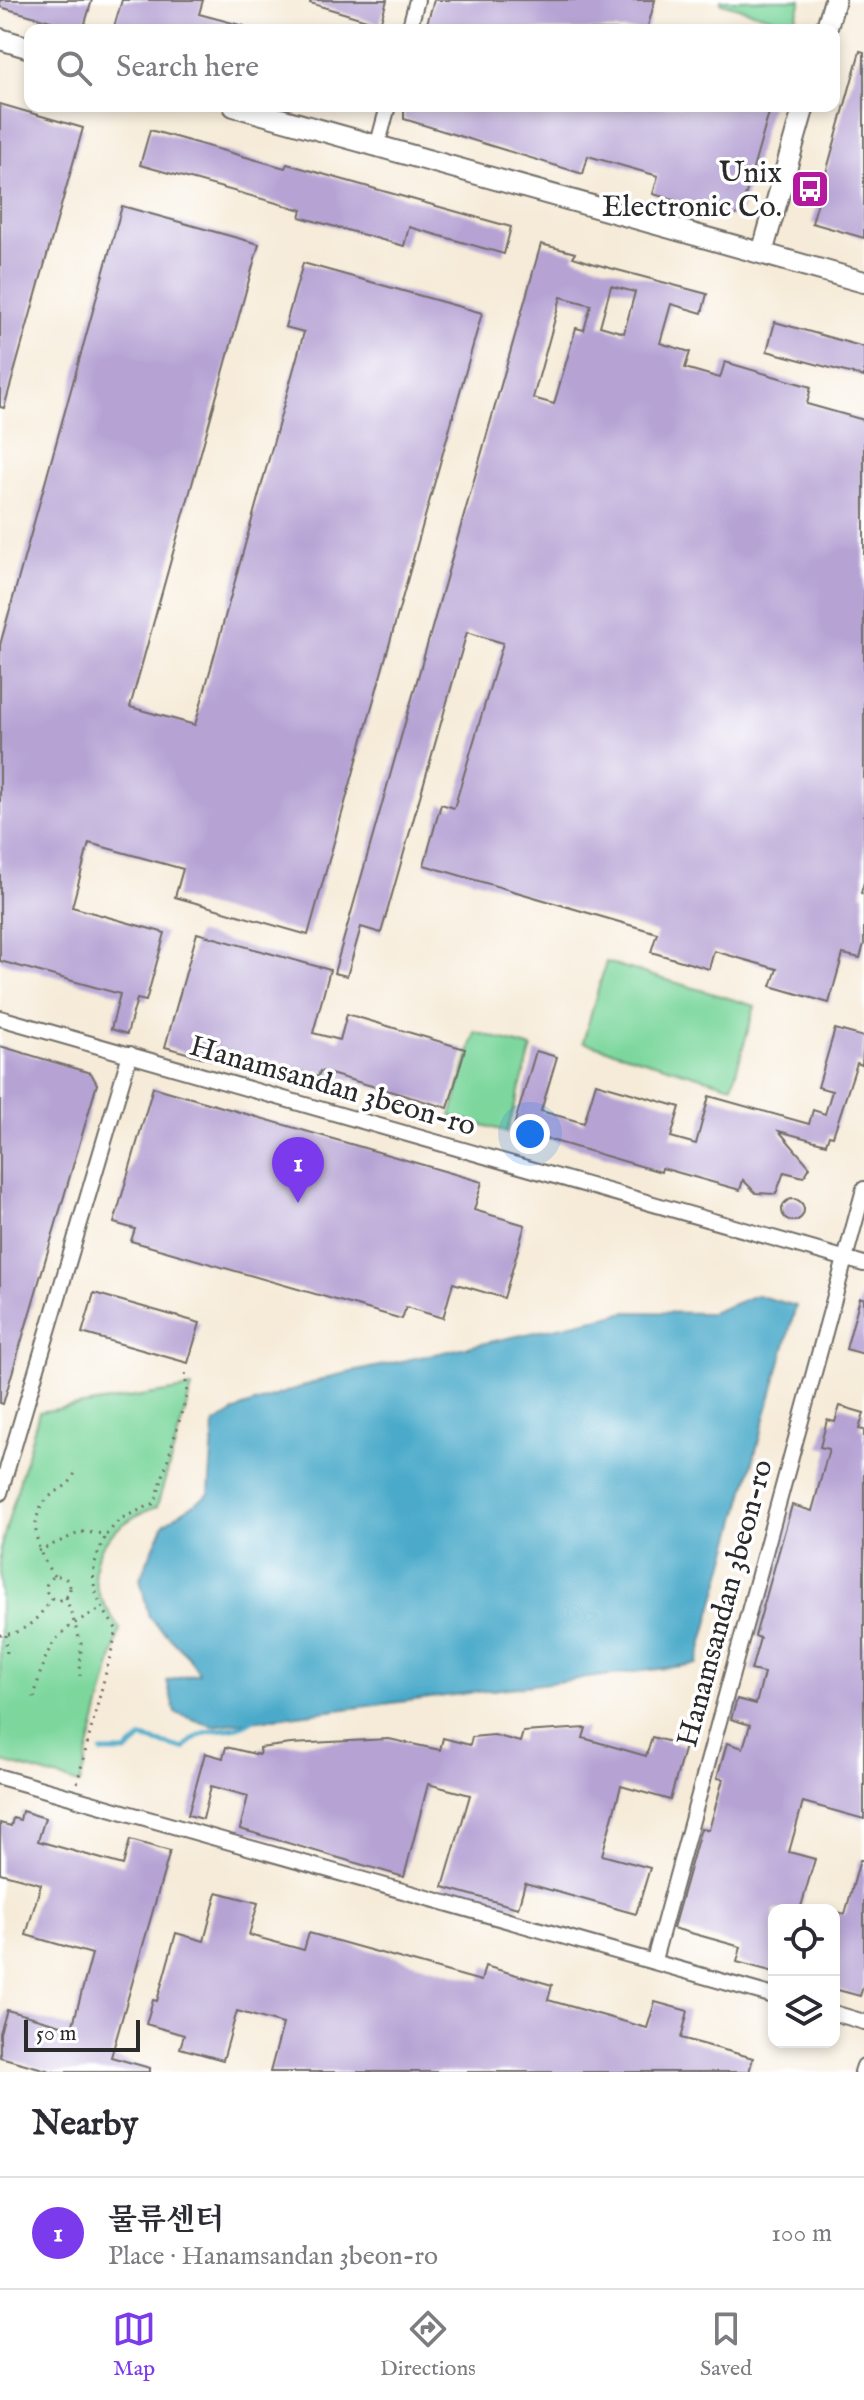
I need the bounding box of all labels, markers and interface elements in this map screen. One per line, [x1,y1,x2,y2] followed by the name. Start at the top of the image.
[24,24,840,112] search box
[52,46,96,90] icon: search
[116,49,259,87] text: Search here
[602,155,782,227] place label: Unix Electronic Co.
[789,168,831,210] bus stop icon: Unix Electronic Co.
[185,1028,480,1146] street label: Hanamsandan 3beon-ro
[510,1114,550,1154] your location
[272,1137,324,1203] pin: 1
[669,1456,783,1751] street label: Hanamsandan 3beon-ro
[768,1904,840,2048] map controls
[768,1904,840,1976] button: locate
[768,1976,840,2048] button: layers
[24,2016,140,2052] scale bar
[36,2020,77,2048] text: 50 m
[32,2103,138,2146] text: Nearby
[108,2202,224,2240] text: 물류센터
[53,2217,63,2250] text: 1
[771,2217,832,2250] text: 100 m
[108,2240,438,2273] text: Place · Hanamsandan 3beon-ro
[112,2307,156,2383] tab: Map
[380,2307,476,2383] tab: Directions
[700,2307,752,2383] tab: Saved

